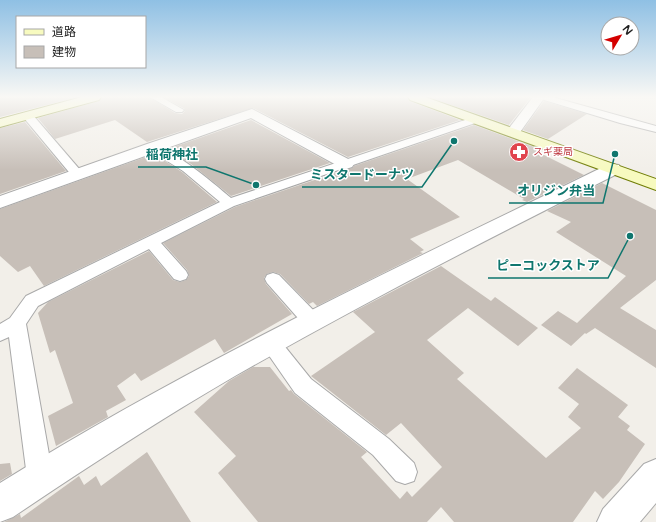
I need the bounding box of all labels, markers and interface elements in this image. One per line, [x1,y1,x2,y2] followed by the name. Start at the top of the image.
[16,16,146,68] legend
[600,16,640,56] north arrow
[620,23,635,38] text: N
[52,25,76,39] text: 道路
[52,45,76,59] text: 建物
[508,141,530,163] pharmacy icon: スギ薬局
[138,142,206,167] callout: 稲荷神社
[533,146,573,158] place label: スギ薬局
[146,147,198,163] text: 稲荷神社
[302,162,422,187] callout: ミスタードーナツ
[310,167,414,183] text: ミスタードーナツ
[509,178,603,203] callout: オリジン弁当
[517,183,595,199] text: オリジン弁当
[488,253,608,278] callout: ピーコックストア
[496,258,600,274] text: ピーコックストア

